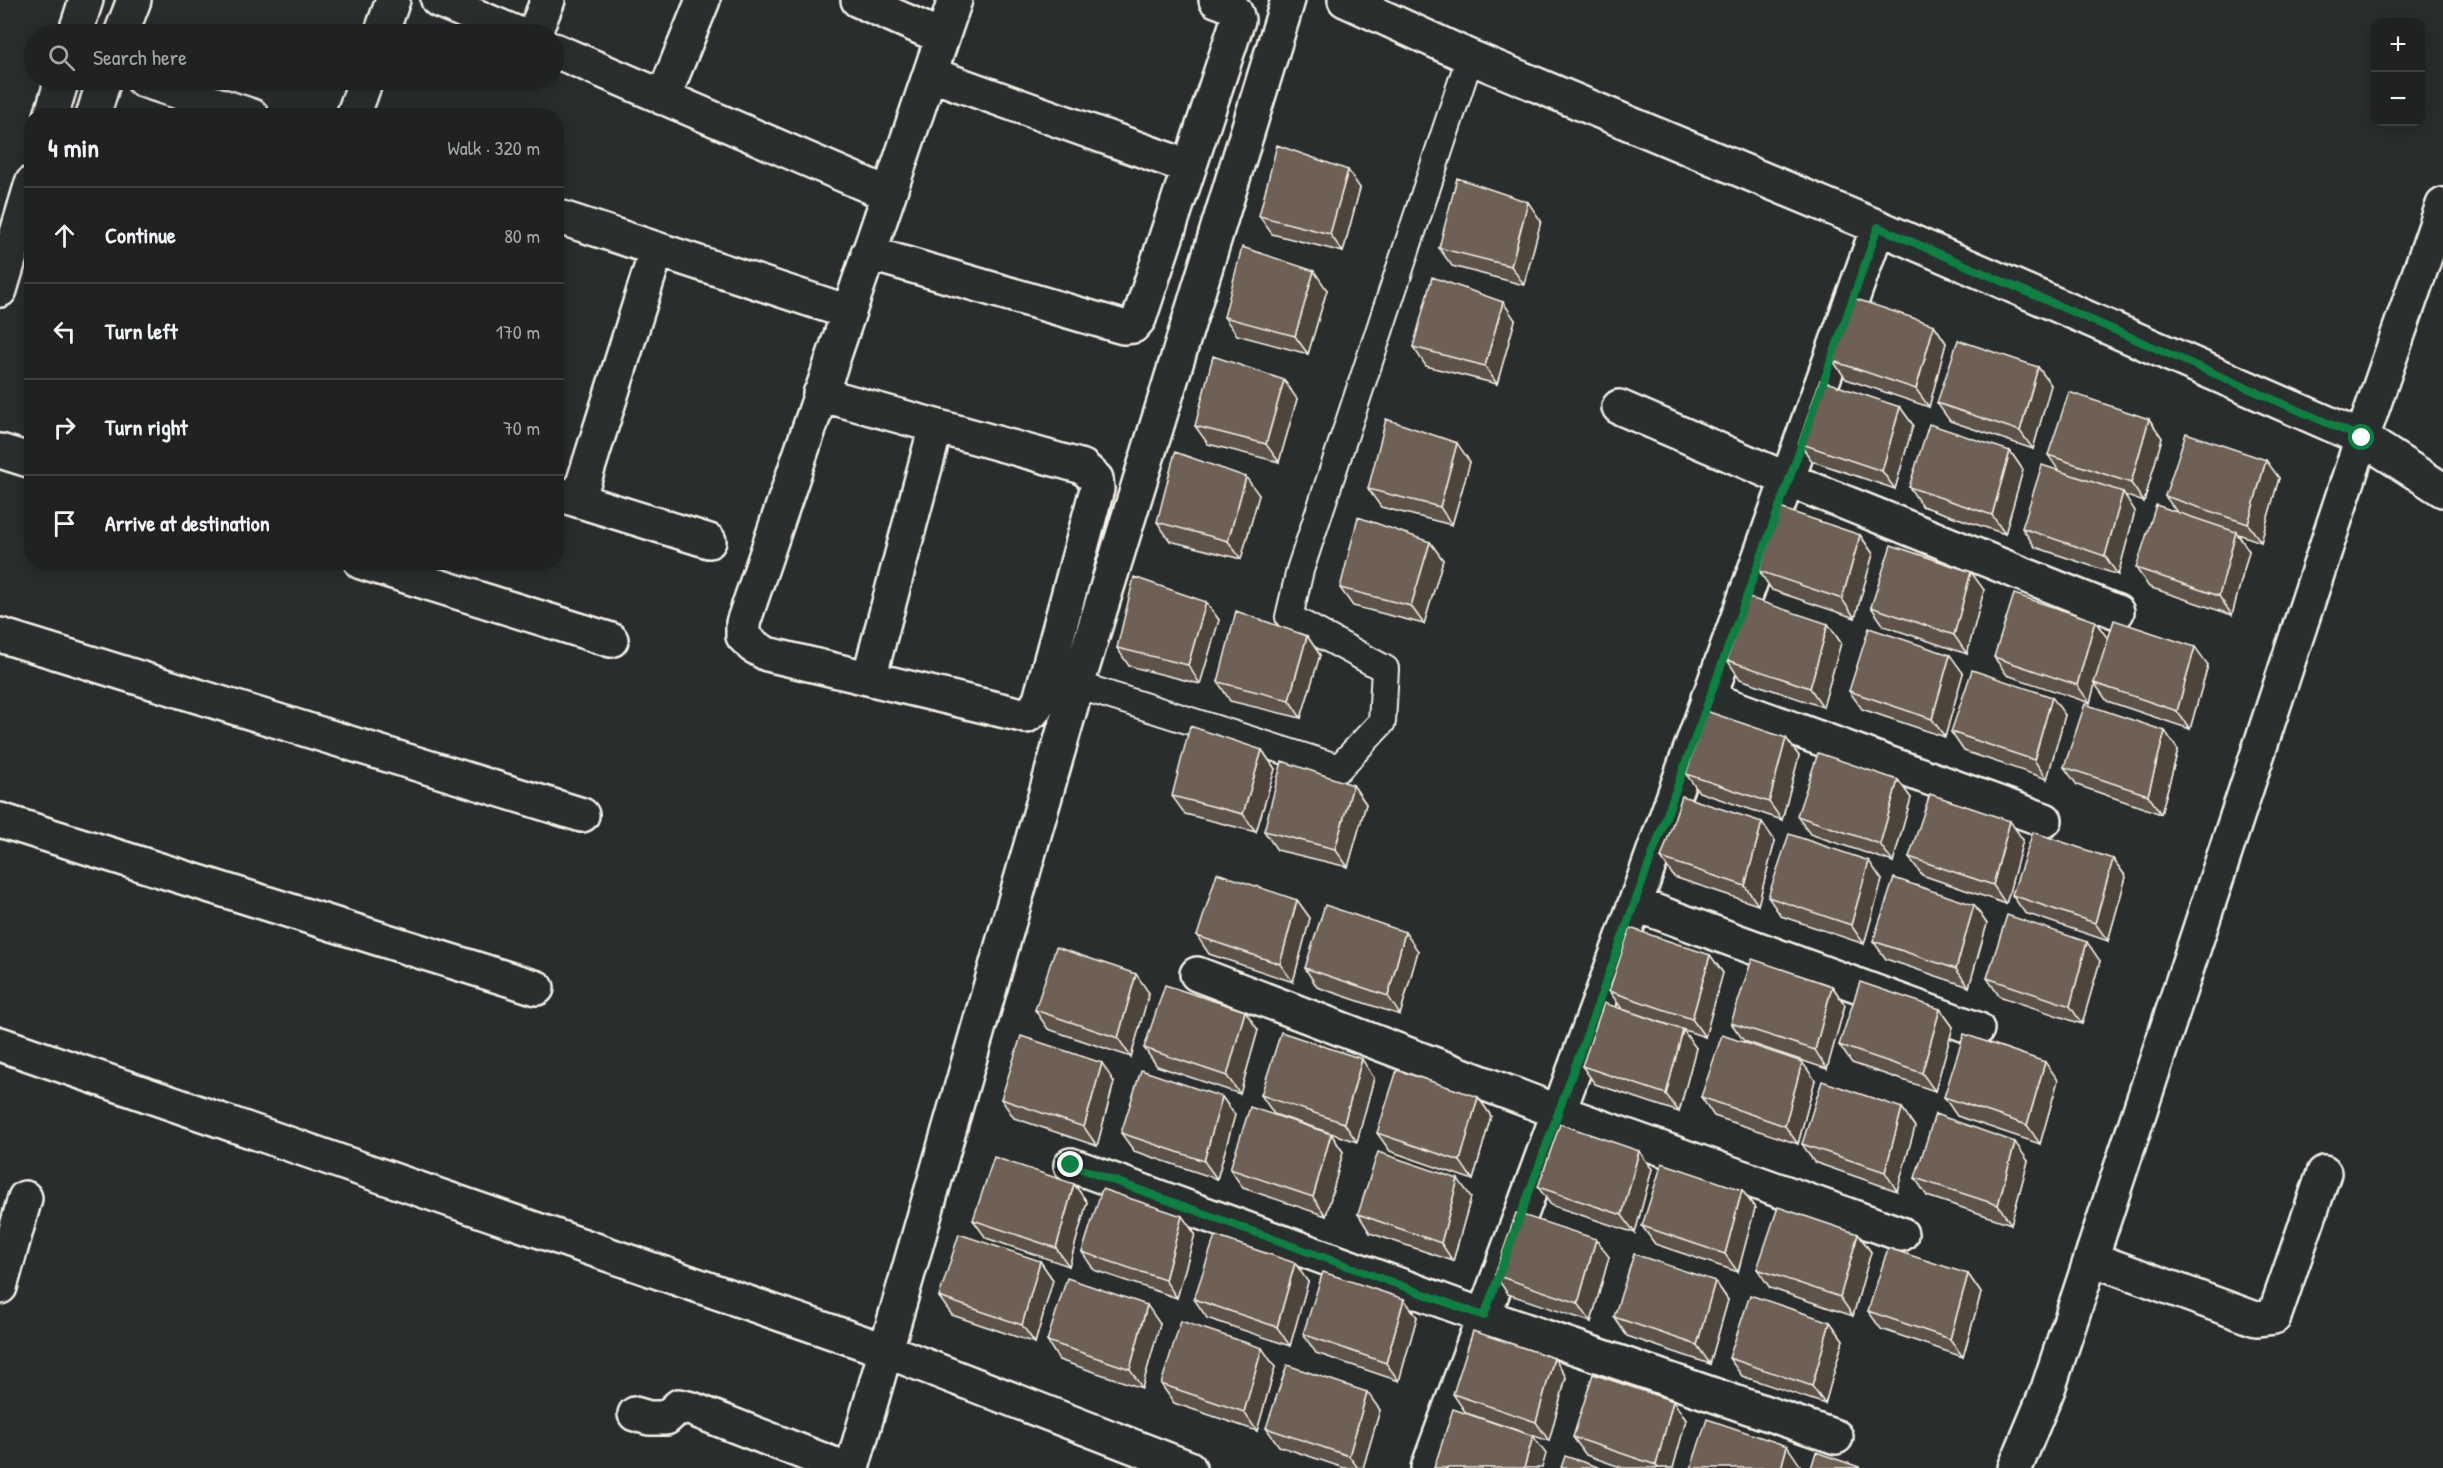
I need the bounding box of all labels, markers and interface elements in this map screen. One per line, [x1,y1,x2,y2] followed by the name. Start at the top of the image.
[2371,18,2425,126] map controls
[2371,18,2425,72] button: +
[24,24,564,90] search box
[45,41,78,74] icon: search
[93,42,187,72] text: Search here
[2371,72,2425,126] button: −
[48,130,99,165] text: 4 min
[448,134,540,161] text: Walk · 320 m
[48,219,81,252] icon: ahead
[105,220,176,250] text: Continue
[504,222,540,249] text: 80 m
[48,315,81,348] icon: left
[105,316,178,346] text: Turn left
[496,318,540,345] text: 170 m
[48,411,81,444] icon: right
[105,412,188,442] text: Turn right
[503,414,540,441] text: 70 m
[2348,424,2374,450] route start
[48,507,81,540] icon: arrive
[105,508,270,538] text: Arrive at destination
[1057,1151,1083,1177] route end

